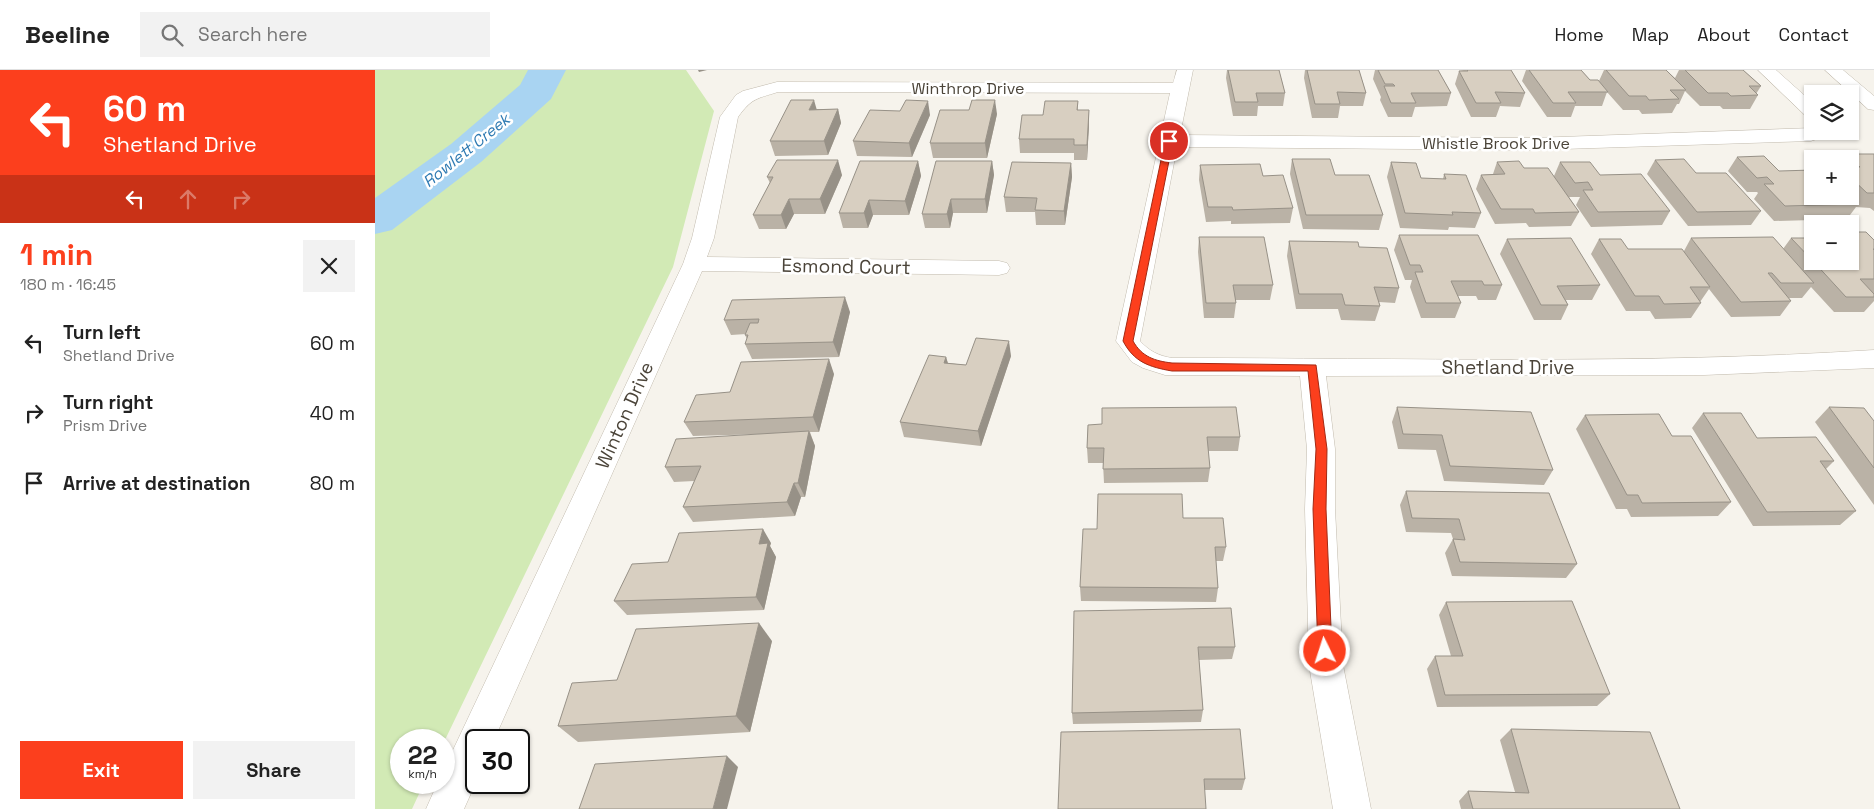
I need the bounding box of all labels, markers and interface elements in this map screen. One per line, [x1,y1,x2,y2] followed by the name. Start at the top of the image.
[140,12,490,57] search box
[25,19,110,50] text: Beeline
[158,21,186,49] icon: search
[198,22,308,47] text: Search here
[1555,23,1604,46] text: Home
[1632,23,1669,46] text: Map
[1697,23,1751,46] text: About
[1779,23,1849,46] text: Contact
[911,78,1025,99] street label: Winthrop Drive
[1804,85,1859,270] map controls
[1804,85,1859,140] button: layers
[103,87,186,131] text: 60 m
[20,90,85,155] icon: left
[418,107,516,192] water label: Rowlett Creek
[1148,120,1190,162] pin
[1155,127,1183,155] icon: arrive
[103,130,257,158] text: Shetland Drive
[1422,133,1570,154] street label: Whistle Brook Drive
[1804,150,1859,205] button: +
[121,185,149,213] icon: left
[174,185,202,213] icon: ahead
[227,185,255,213] icon: right
[1804,215,1859,270] button: −
[20,235,93,274] text: 1 min
[303,240,355,292] button: close
[781,253,911,280] street label: Esmond Court
[20,274,116,295] text: 180 m · 16:45
[63,320,141,345] text: Turn left
[20,329,48,357] icon: left
[310,331,355,356] text: 60 m
[63,345,175,366] text: Shetland Drive
[1442,355,1574,380] street label: Shetland Drive
[590,358,659,473] street label: Winton Drive
[63,390,153,415] text: Turn right
[20,399,48,427] icon: right
[310,401,355,426] text: 40 m
[63,415,147,436] text: Prism Drive
[20,469,48,497] icon: arrive
[63,471,251,496] text: Arrive at destination
[310,471,355,496] text: 80 m
[1298,624,1350,676] position arrow
[465,729,530,794] speed limit sign: 30
[408,739,437,771] text: 22
[20,741,183,799] button: Exit
[193,741,355,799] button: Share
[408,766,437,782] text: km/h

